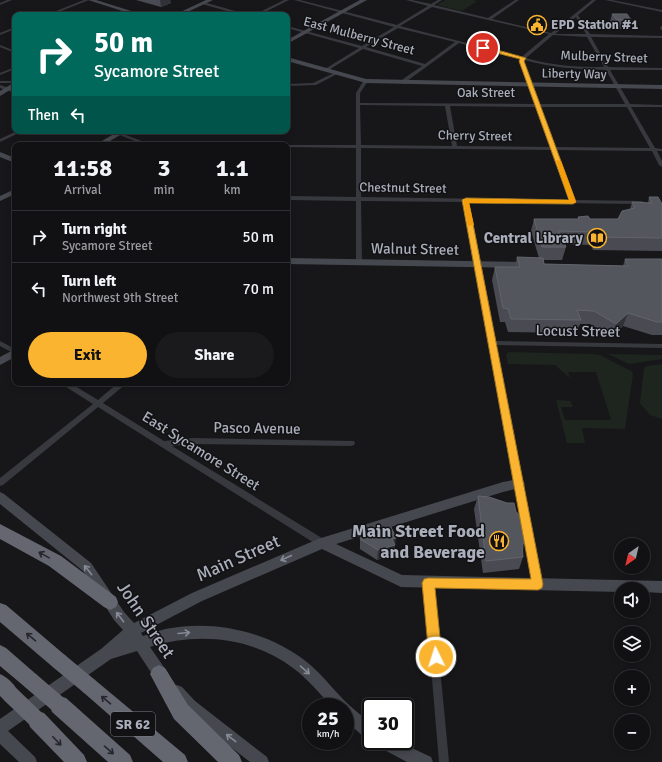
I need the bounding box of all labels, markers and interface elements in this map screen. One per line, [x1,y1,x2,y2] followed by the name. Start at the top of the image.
[302,13,417,59] street label: East Mulberry Street
[526,14,548,36] public building icon: EPD Station #1
[551,17,638,33] place label: EPD Station #1
[94,26,153,60] text: 50 m
[28,28,80,80] icon: right
[466,31,500,65] pin
[472,37,494,59] icon: arrive
[560,47,648,67] street label: Mulberry Street
[94,60,219,82] text: Sycamore Street
[541,65,607,83] street label: Liberty Way
[457,85,516,101] street label: Oak Street
[67,104,89,126] icon: left
[28,106,59,124] text: Then
[438,127,513,145] street label: Cherry Street
[53,153,112,183] text: 11:58
[158,153,171,183] text: 3
[216,153,249,183] text: 1.1
[359,179,447,197] street label: Chestnut Street
[64,182,102,198] text: Arrival
[154,182,175,198] text: min
[224,182,241,198] text: km
[62,220,127,238] text: Turn right
[28,226,50,248] icon: right
[586,227,608,249] library icon: Central Library
[243,228,274,246] text: 50 m
[484,229,584,247] place label: Central Library
[62,238,153,254] text: Sycamore Street
[371,239,459,259] street label: Walnut Street
[62,272,116,290] text: Turn left
[28,278,50,300] icon: left
[243,280,274,298] text: 70 m
[62,290,178,306] text: Northwest 9th Street
[535,321,621,341] street label: Locust Street
[28,332,147,378] button: Exit
[155,332,274,378] button: Share
[139,407,263,495] street label: East Sycamore Street
[213,418,301,438] street label: Pasco Avenue
[352,520,485,563] place label: Main Street Food and Beverage
[193,530,283,586] street label: Main Street
[488,530,510,552] restaurant icon: Main Street Food and Beverage
[614,538,650,574] north arrow
[614,538,650,750] map controls
[39,550,51,558] one-way arrow
[281,555,293,562] one-way arrow
[84,564,93,575] one-way arrow
[112,577,180,663] street label: John Street
[614,582,650,618] button: sound
[116,611,124,622] one-way arrow
[614,626,650,662] button: layers
[177,630,190,637] one-way arrow
[26,633,36,642] one-way arrow
[415,636,457,678] position arrow
[300,665,310,675] one-way arrow
[614,670,650,706] button: +
[101,696,111,705] one-way arrow
[362,698,414,750] speed limit sign: 30
[317,706,339,731] text: 25
[111,712,155,736] road number: SR 62
[614,714,650,750] button: −
[317,728,339,740] text: km/h
[226,734,237,742] one-way arrow
[52,736,62,746] one-way arrow
[104,745,114,754] one-way arrow

